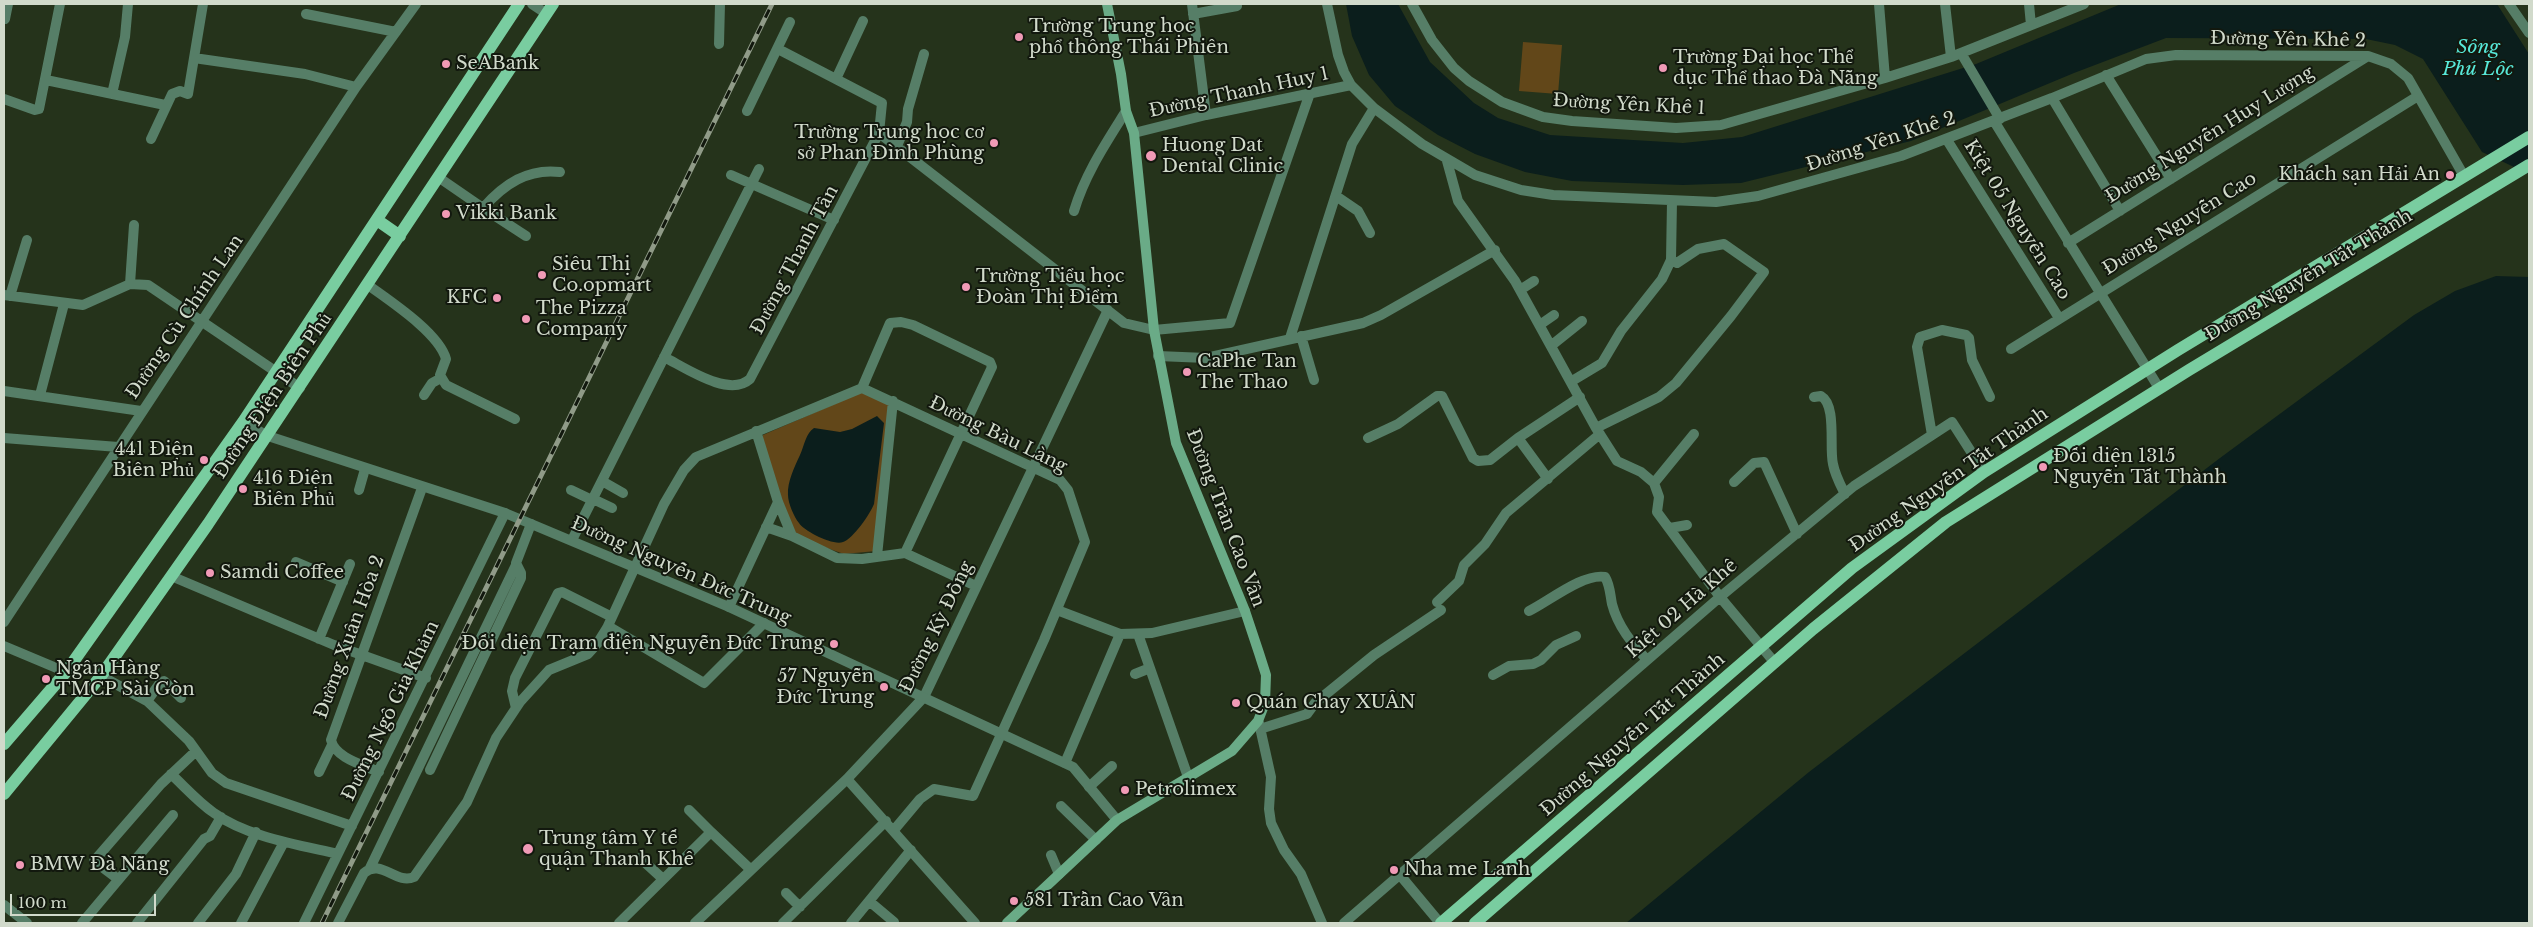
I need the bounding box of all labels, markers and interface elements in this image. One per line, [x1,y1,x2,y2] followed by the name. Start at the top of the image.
[1029,16,1229,58] place label: Trường Trung học phổ thông Thái Phiên
[2210,28,2366,52] street label: Đường Yên Khê 2
[1013,31,1025,43] marker: Trường Trung học phổ thông Thái Phiên
[2442,37,2514,81] water label: Sông Phú Lộc
[1673,47,1878,90] place label: Trường Đại học Thể dục Thể thao Đà Nẵng
[456,53,539,75] place label: SeABank
[440,58,452,70] marker: SeABank
[1657,62,1669,74] marker: Trường Đại học Thể dục Thể thao Đà Nẵng
[2102,62,2318,208] street label: Đường Nguyễn Huy Lượng
[1147,63,1331,123] street label: Đường Thanh Huy 1
[1552,90,1706,120] street label: Đường Yên Khê 1
[1804,108,1958,176] street label: Đường Yên Khê 2
[794,122,984,164] place label: Trường Trung học cơ sở Phan Đình Phùng
[1162,135,1283,178] place label: Huong Dat Dental Clinic
[1959,136,2075,304] street label: Kiệt 05 Nguyễn Cao
[988,137,1000,149] marker: Trường Trung học cơ sở Phan Đình Phùng
[1144,149,1158,163] marker: Huong Dat Dental Clinic
[2278,164,2440,186] place label: Khách sạn Hải An
[2099,168,2261,280] street label: Đường Nguyễn Cao
[2444,169,2456,181] marker: Khách sạn Hải An
[747,182,843,338] street label: Đường Thanh Tân
[456,203,557,225] place label: Vikki Bank
[2202,206,2416,346] street label: Đường Nguyễn Tất Thành
[440,208,452,220] marker: Vikki Bank
[122,231,248,403] street label: Đường Cù Chính Lan
[552,254,652,296] place label: Siêu Thị Co.opmart
[976,266,1124,308] place label: Trường Tiểu học Đoàn Thị Điểm
[536,269,548,281] marker: Siêu Thị Co.opmart
[960,281,972,293] marker: Trường Tiểu học Đoàn Thị Điểm
[446,287,487,309] place label: KFC
[491,292,503,304] marker: KFC
[536,298,627,340] place label: The Pizza Company
[210,309,336,483] street label: Đường Điện Biên Phủ
[520,313,532,325] marker: The Pizza Company
[1197,351,1297,394] place label: CaPhe Tan The Thao
[1181,366,1193,378] marker: CaPhe Tan The Thao
[926,392,1070,478] street label: Đường Bàu Làng
[1846,403,2052,557] street label: Đường Nguyễn Tất Thành
[1181,426,1269,610] street label: Đường Trần Cao Vân
[112,439,194,482] place label: 441 Điện Biên Phủ
[2053,446,2227,488] place label: Đối diện 1315 Nguyễn Tất Thành
[198,454,210,466] marker: 441 Điện Biên Phủ
[2037,461,2049,473] marker: Đối diện 1315 Nguyễn Tất Thành
[253,468,335,510] place label: 416 Điện Biên Phủ
[237,483,249,495] marker: 416 Điện Biên Phủ
[568,513,794,629] street label: Đường Nguyễn Đức Trung
[310,553,390,721] street label: Đường Xuân Hòa 2
[1622,555,1742,663] street label: Kiệt 02 Hà Khê
[896,558,978,696] street label: Đường Kỳ Đồng
[220,562,344,584] place label: Samdi Coffee
[204,567,216,579] marker: Samdi Coffee
[338,618,444,804] street label: Đường Ngô Gia Khảm
[462,633,824,655] place label: Đối diện Trạm điện Nguyễn Đức Trung
[828,638,840,650] marker: Đối diện Trạm điện Nguyễn Đức Trung
[1536,649,1730,821] street label: Đường Nguyễn Tất Thành
[56,658,195,701] place label: Ngân Hàng TMCP Sài Gòn
[777,666,874,709] place label: 57 Nguyễn Đức Trung
[40,673,52,685] marker: Ngân Hàng TMCP Sài Gòn
[878,681,890,693] marker: 57 Nguyễn Đức Trung
[1246,692,1415,714] place label: Quán Chay XUÂN
[1230,697,1242,709] marker: Quán Chay XUÂN
[1135,779,1237,801] place label: Petrolimex
[1119,784,1131,796] marker: Petrolimex
[539,828,694,871] place label: Trung tâm Y tế quận Thanh Khê
[521,842,535,856] marker: Trung tâm Y tế quận Thanh Khê
[30,854,169,876] place label: BMW Đà Nẵng
[14,859,26,871] marker: BMW Đà Nẵng
[1404,859,1530,881] place label: Nha me Lanh
[1388,864,1400,876] marker: Nha me Lanh
[12,884,159,916] scale bar
[1024,890,1184,912] place label: 581 Trần Cao Vân
[18,893,67,912] text: 100 m
[1008,895,1020,907] marker: 581 Trần Cao Vân

